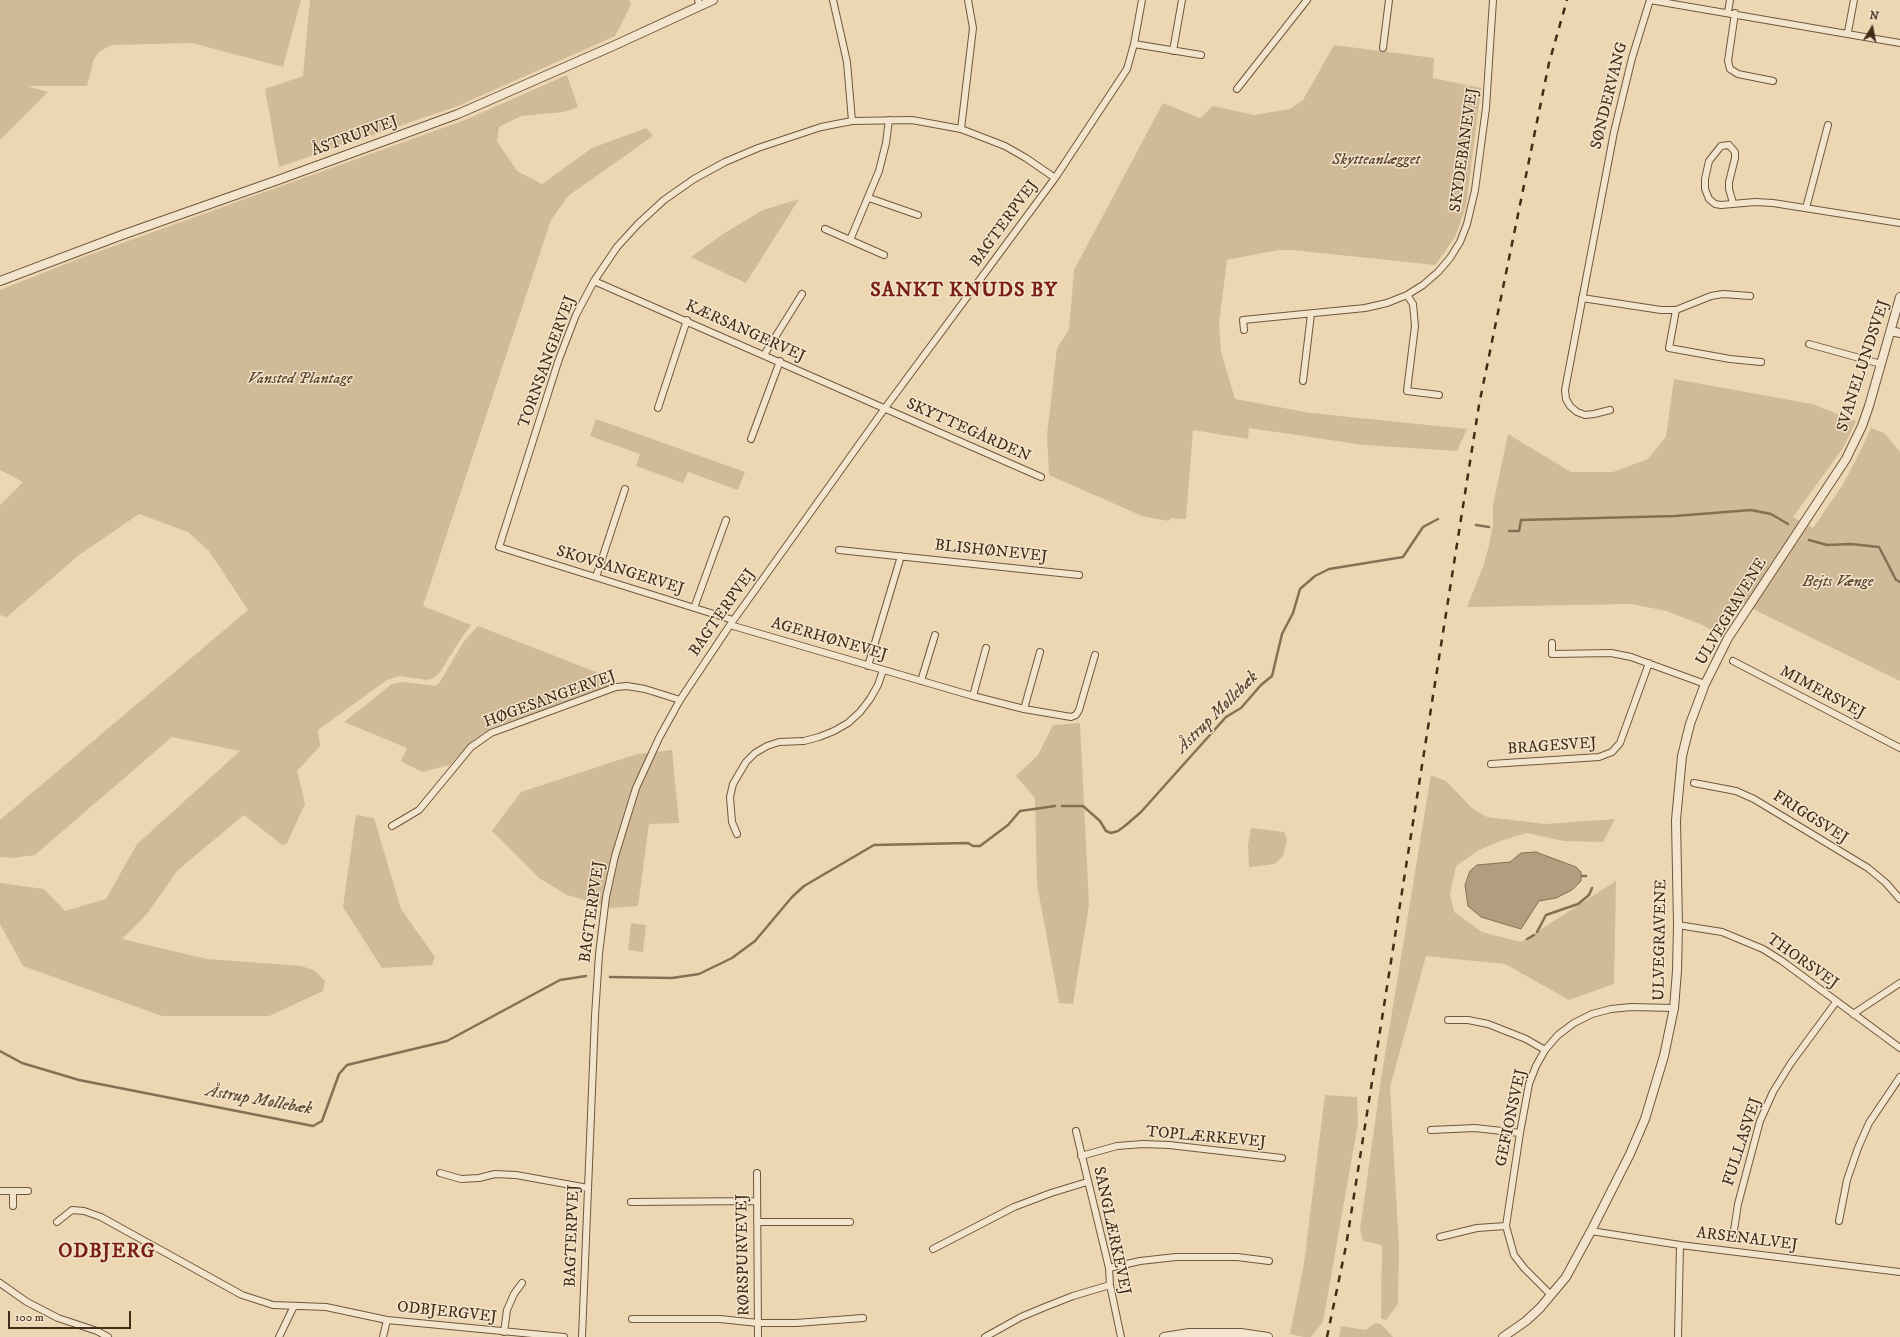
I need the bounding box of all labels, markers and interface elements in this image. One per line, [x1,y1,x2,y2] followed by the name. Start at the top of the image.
[1852,8,1892,48] north arrow
[1868,9,1880,24] text: N
[1587,40,1633,152] street label: SØNDERVANG
[1447,86,1483,214] street label: SKYDEBANEVEJ
[309,112,401,162] street label: ÅSTRUPVEJ
[1332,151,1420,171] park label: Skytteanlægget
[967,177,1043,271] street label: BAGTERPVEJ
[870,280,1058,304] district label: SANKT KNUDS BY
[515,293,581,431] street label: TORNSANGERVEJ
[682,297,808,367] street label: KÆRSANGERVEJ
[1834,298,1894,434] street label: SVANELUNDSVEJ
[248,370,352,390] park label: Vansted Plantage
[903,395,1033,467] street label: SKYTTEGÅRDEN
[934,537,1048,567] street label: BLISHØNEVEJ
[554,542,686,600] street label: SKOVSANGERVEJ
[1692,555,1772,669] street label: ULVEGRAVENE
[686,565,760,661] street label: BAGTERPVEJ
[1802,573,1874,593] park label: Bejts Vænge
[769,614,889,666] street label: AGERHØNEVEJ
[1776,662,1868,724] street label: MIMERSVEJ
[481,667,619,733] street label: HØGESANGERVEJ
[1173,668,1263,758] water label: Åstrup Møllebæk
[1507,734,1597,760] street label: BRAGESVEJ
[1769,787,1851,849] street label: FRIGGSVEJ
[576,860,610,964] street label: BAGTERPVEJ
[1650,879,1672,1001] street label: ULVEGRAVENE
[1762,930,1842,994] street label: THORSVEJ
[1492,1067,1532,1169] street label: GEFIONSVEJ
[204,1082,314,1120] water label: Åstrup Møllebæk
[1720,1095,1766,1189] street label: FULLASVEJ
[1145,1123,1267,1153] street label: TOPLÆRKEVEJ
[1088,1165,1134,1297] street label: SANGLÆRKEVEJ
[562,1184,584,1288] street label: BAGTERPVEJ
[733,1194,755,1316] street label: RØRSPURVEVEJ
[1695,1224,1799,1256] street label: ARSENALVEJ
[58,1241,156,1265] district label: ODBJERG
[396,1298,498,1328] street label: ODBJERGVEJ
[10,1303,133,1329] scale bar
[15,1310,44,1325] text: 100 m

